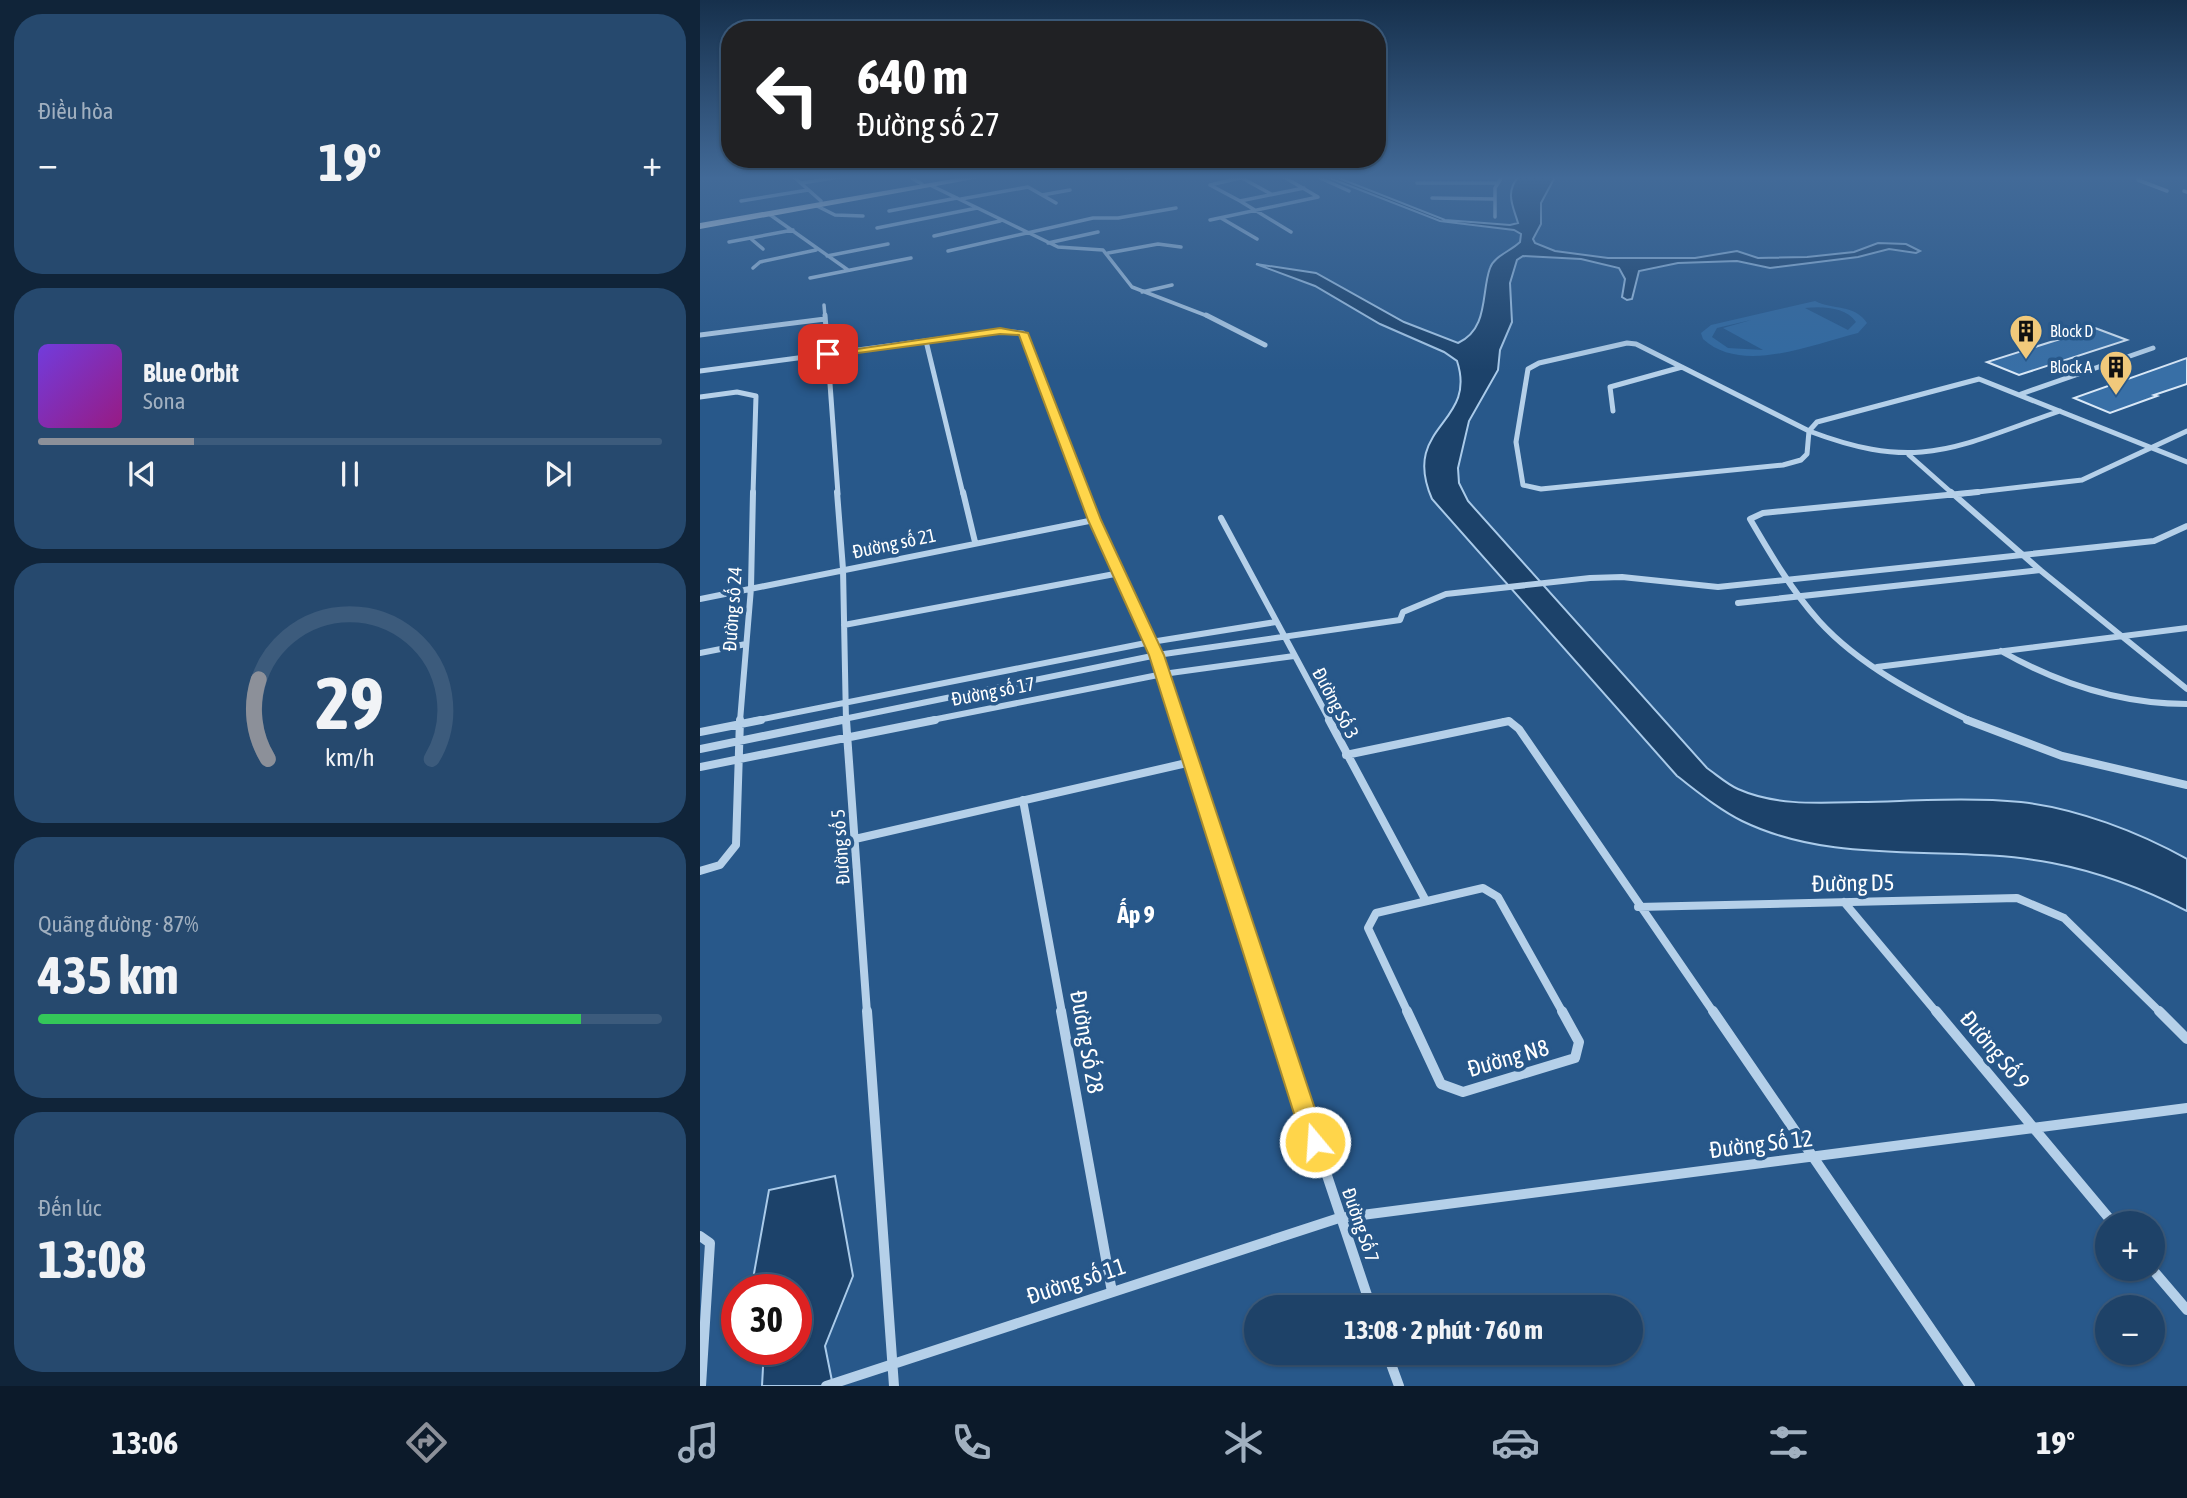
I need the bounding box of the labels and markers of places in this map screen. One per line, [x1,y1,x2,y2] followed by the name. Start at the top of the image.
[2007,312,2045,361] building icon: Block D
[2050,322,2093,340] place label: Block D
[798,324,858,384] pin
[2097,348,2135,397] building icon: Block A
[2050,358,2092,376] place label: Block A

